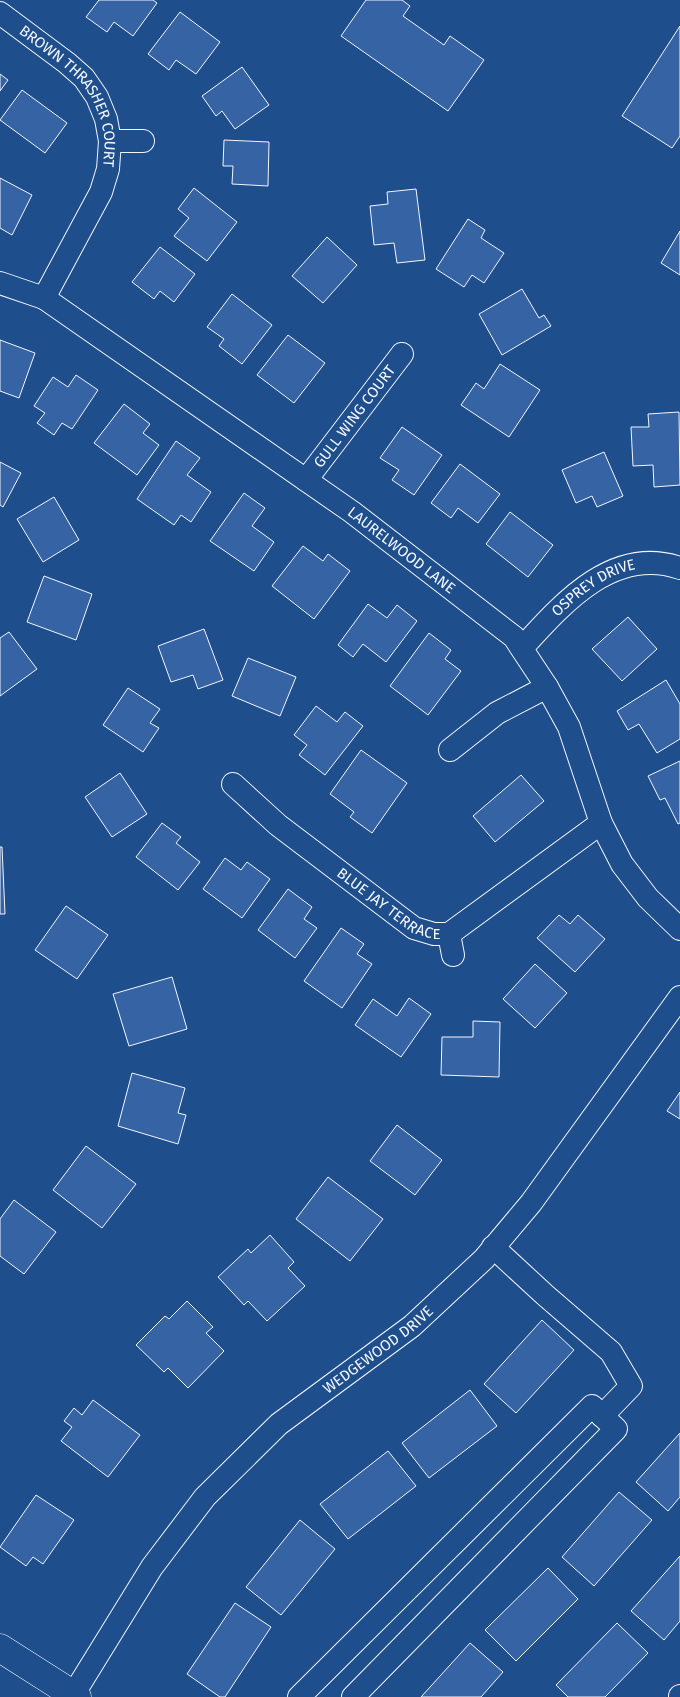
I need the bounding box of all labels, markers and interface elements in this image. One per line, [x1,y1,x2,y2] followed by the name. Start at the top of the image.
[16,22,119,168] street label: BROWN THRASHER COURT
[310,361,399,471] street label: GULL WING COURT
[344,503,459,597] street label: LAURELWOOD LANE
[548,555,637,620] street label: OSPREY DRIVE
[333,864,441,943] street label: BLUE JAY TERRACE
[319,1302,437,1398] street label: WEDGEWOOD DRIVE

